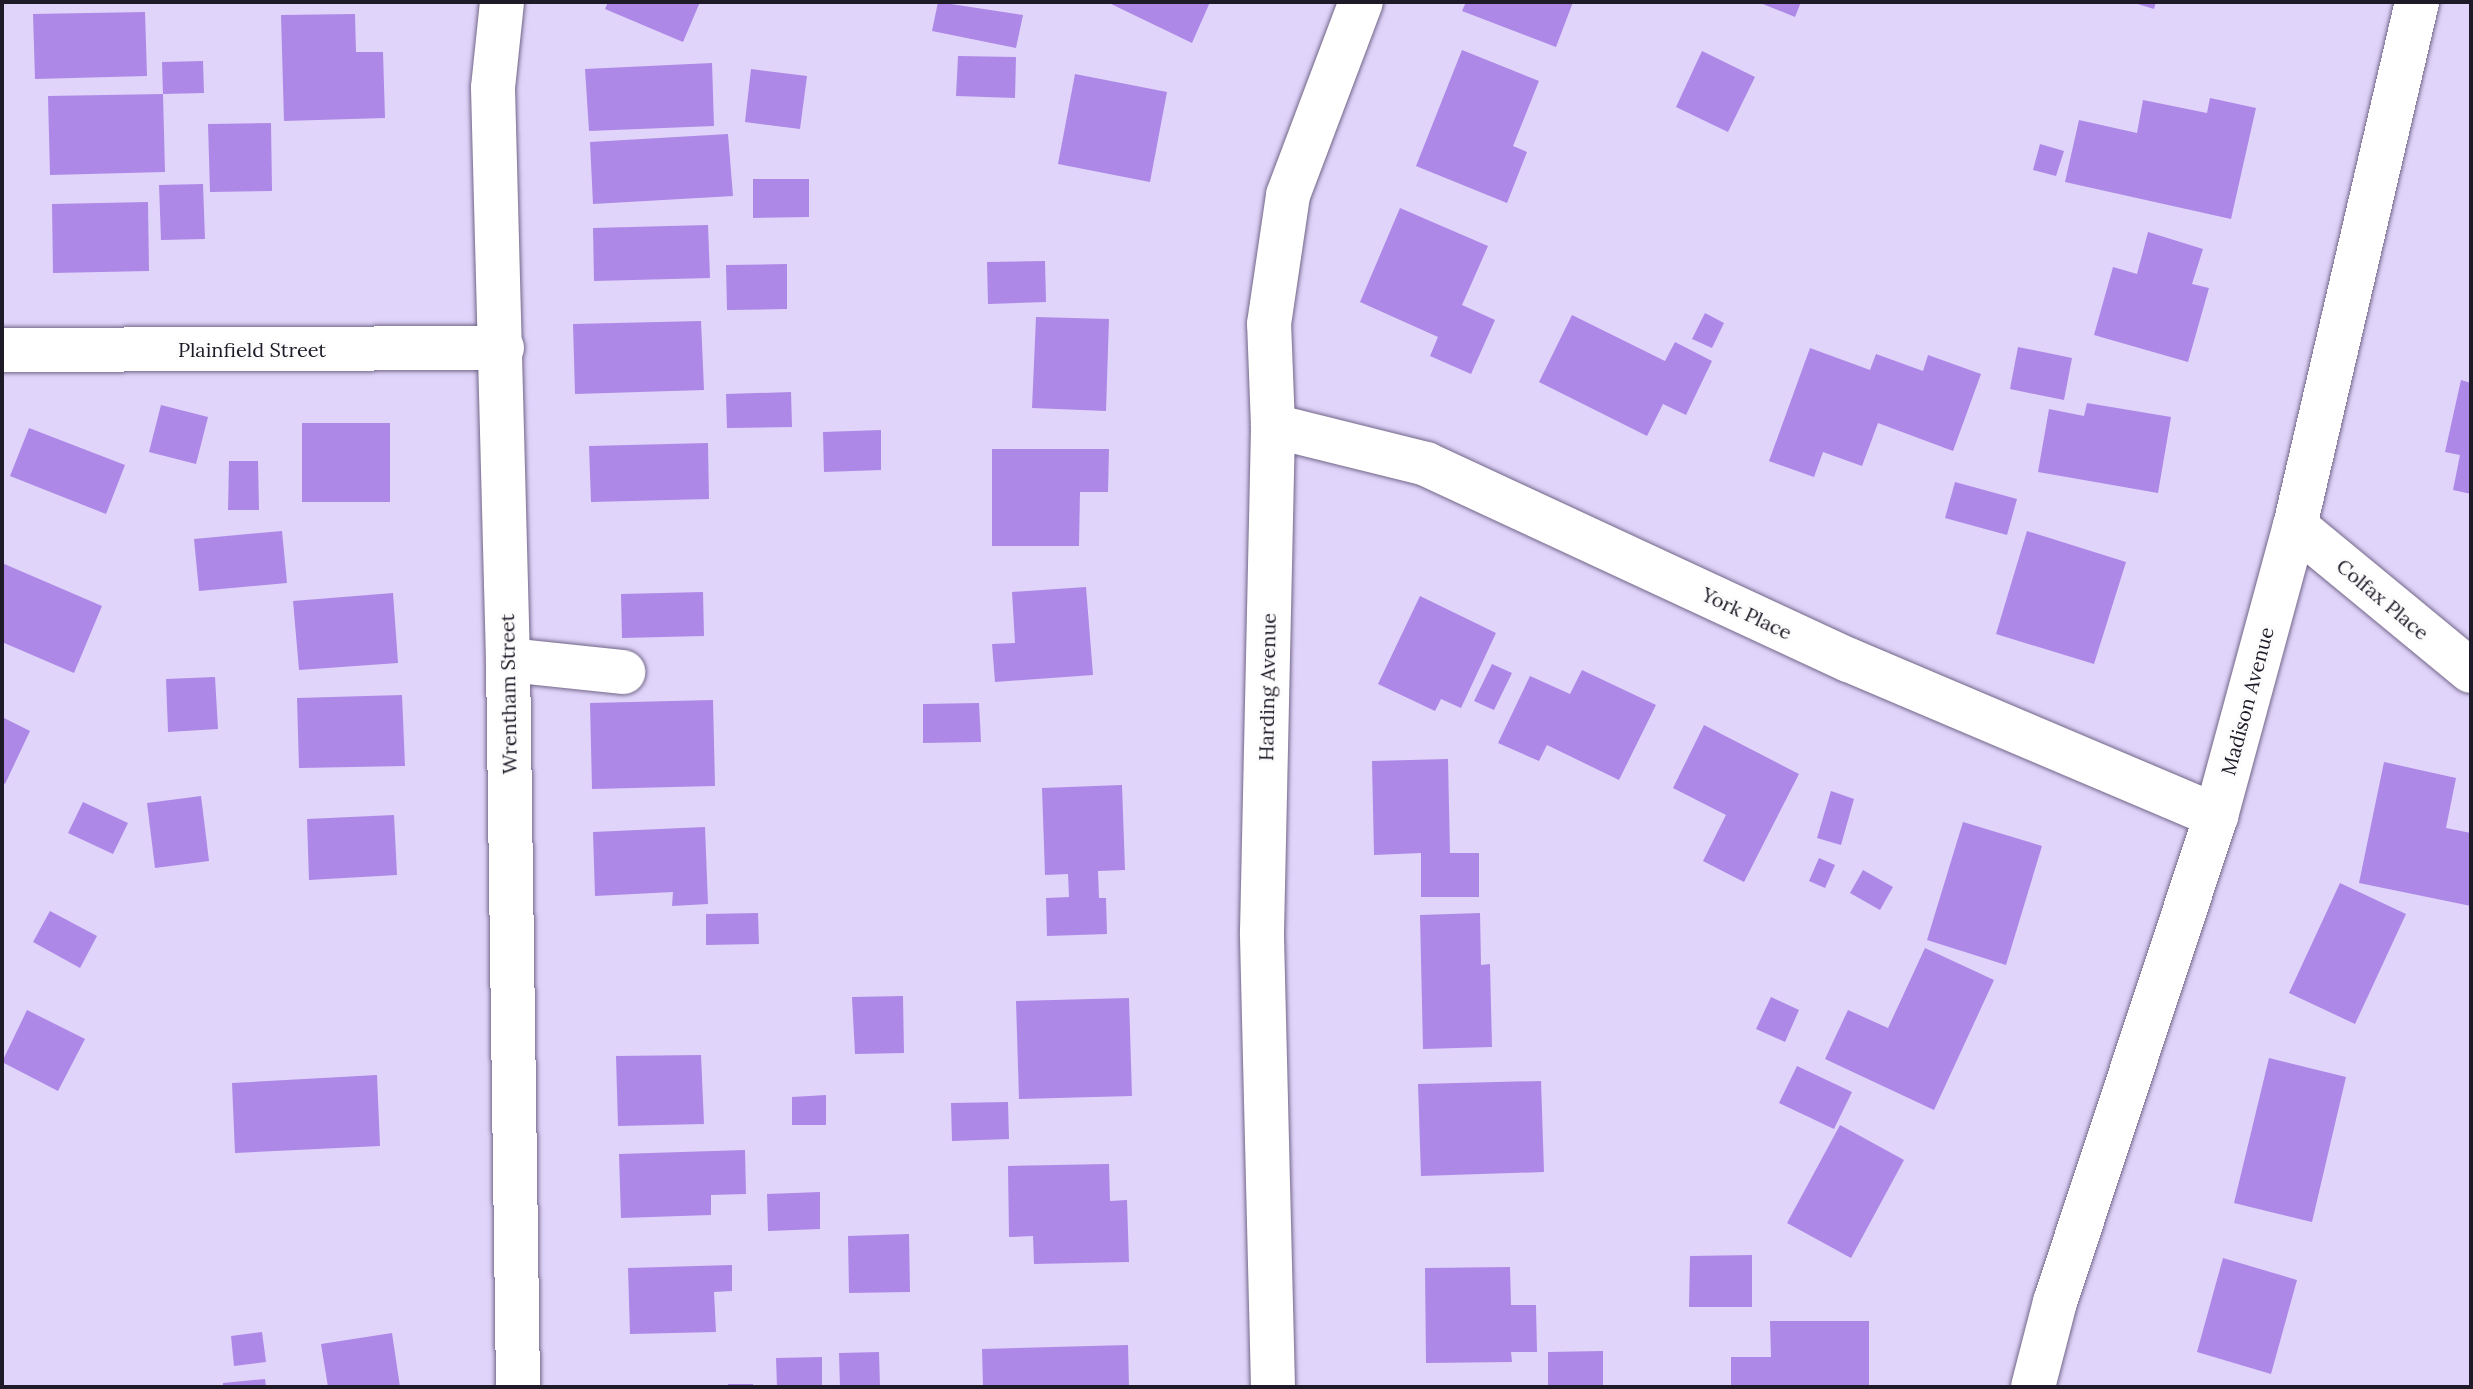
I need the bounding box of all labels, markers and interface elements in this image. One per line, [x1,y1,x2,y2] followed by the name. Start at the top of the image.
[178,337,326,361] street label: Plainfield Street
[2332,553,2434,645] street label: Colfax Place
[1698,582,1796,644] street label: York Place
[1254,613,1280,761] street label: Harding Avenue
[495,614,521,774] street label: Wrentham Street
[2216,624,2278,778] street label: Madison Avenue

